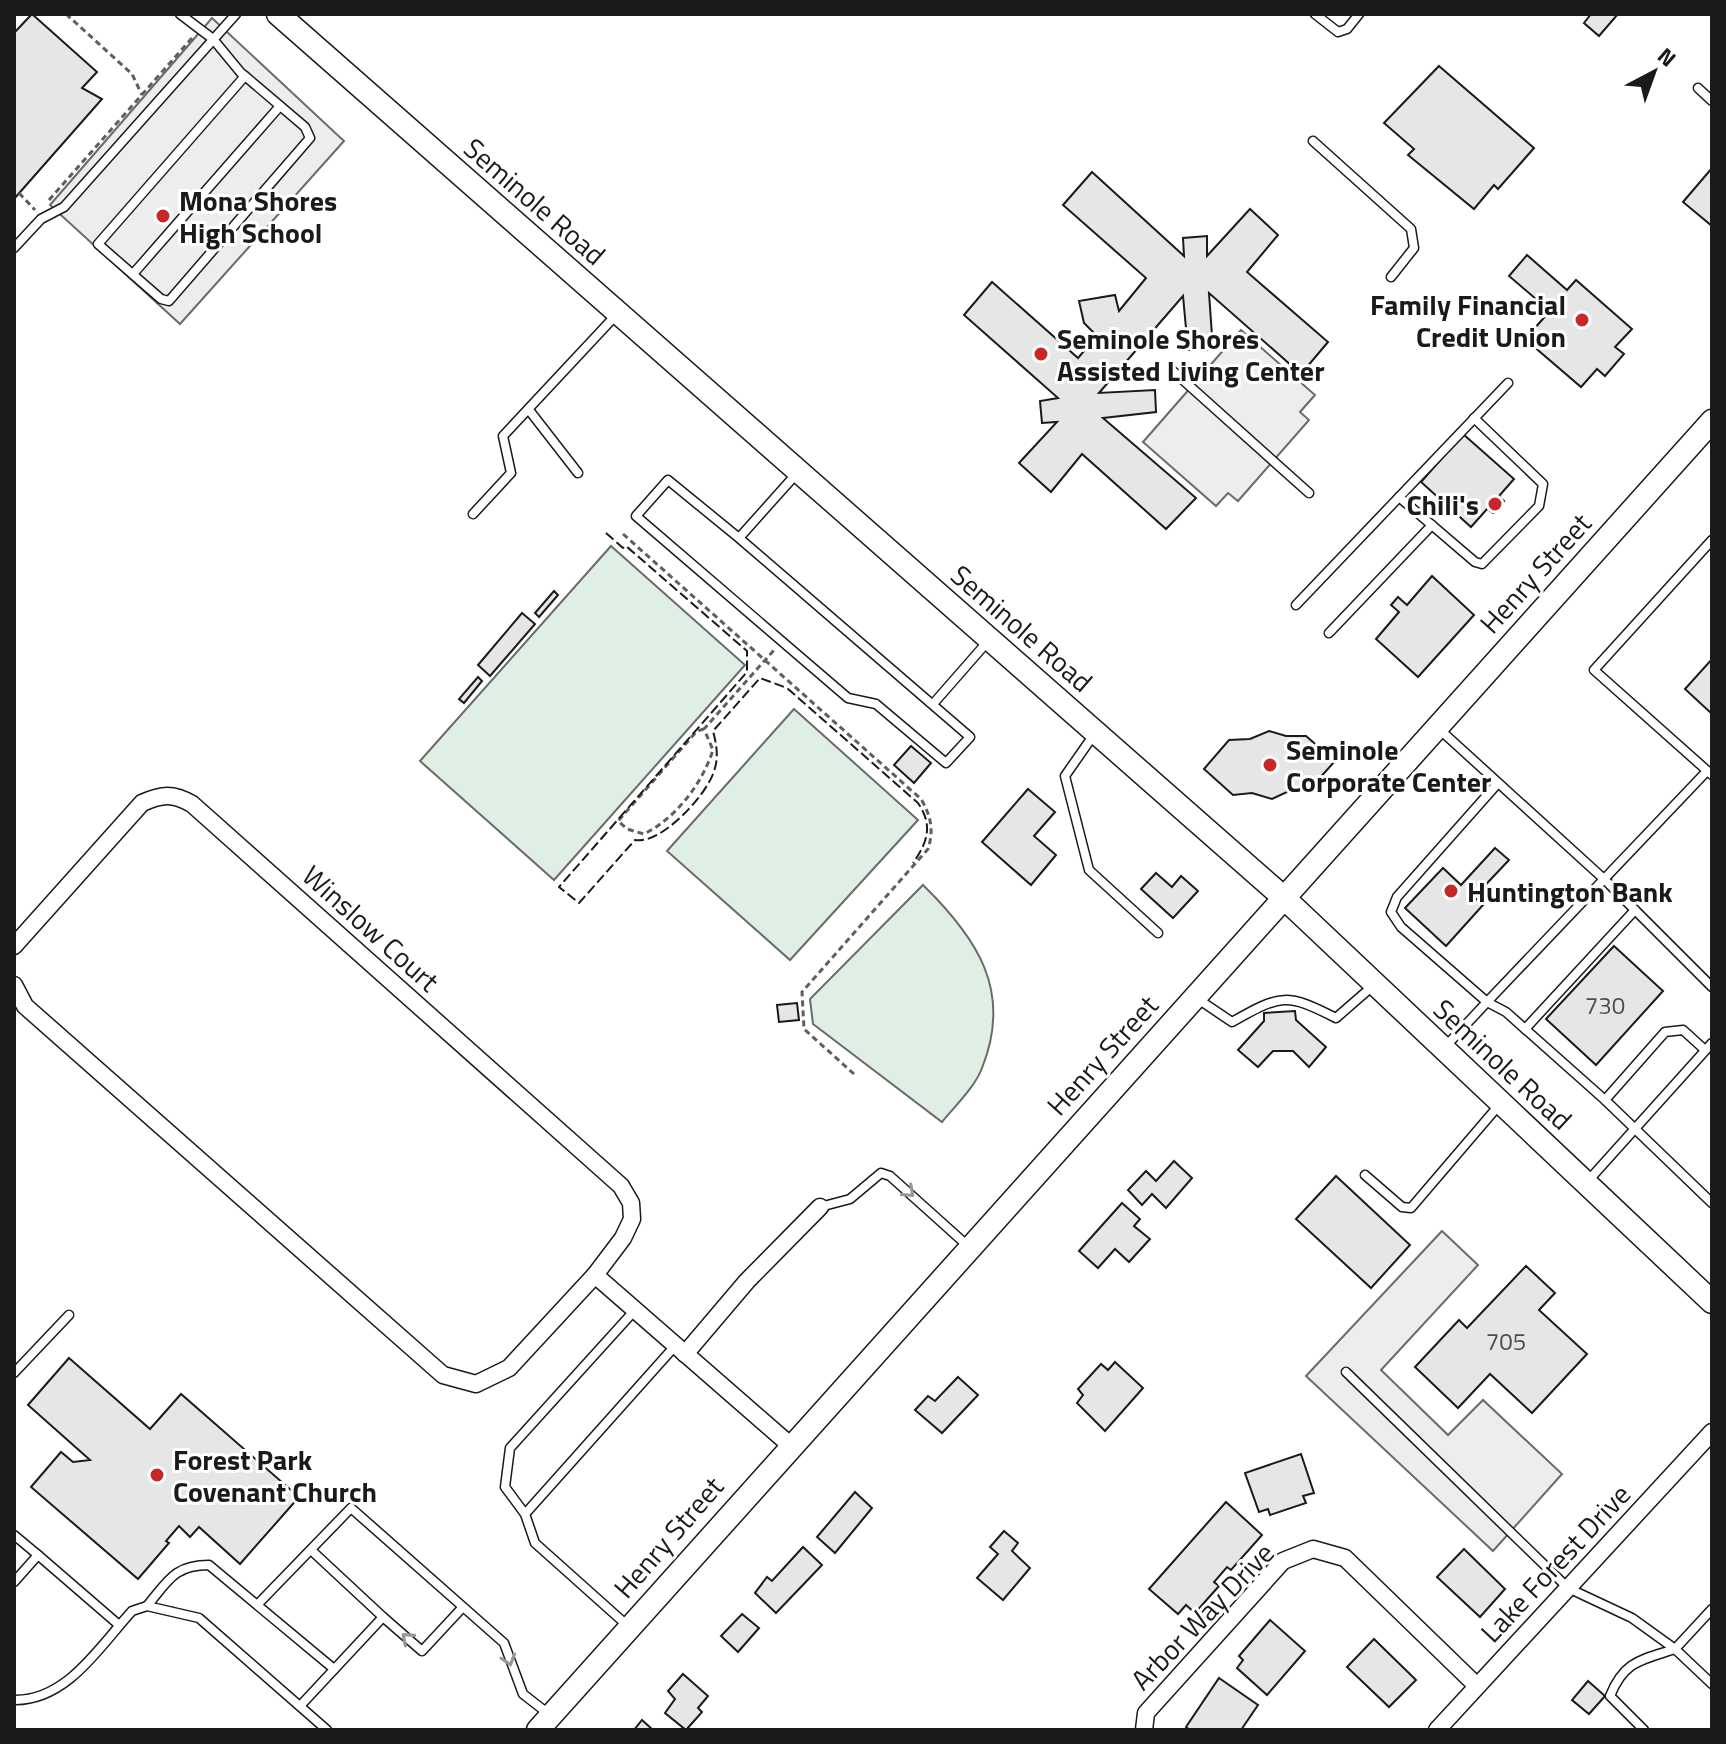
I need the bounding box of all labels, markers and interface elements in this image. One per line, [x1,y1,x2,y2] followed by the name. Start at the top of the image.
[1614,32,1694,112] north arrow
[1650,39,1684,75] text: N
[454,127,616,275] street label: Seminole Road
[179,179,337,254] place label: Mona Shores High School
[154,207,172,225] marker: Mona Shores High School
[1370,283,1566,358] place label: Family Financial Credit Union
[1573,311,1591,329] marker: Family Financial Credit Union
[1057,317,1325,392] place label: Seminole Shores Assisted Living Center
[1032,345,1050,363] marker: Seminole Shores Assisted Living Center
[1406,483,1479,526] place label: Chili's
[1486,495,1504,513] marker: Chili's
[1469,503,1601,643] street label: Henry Street
[941,554,1103,702] street label: Seminole Road
[1286,728,1491,803] place label: Seminole Corporate Center
[1261,756,1279,774] marker: Seminole Corporate Center
[293,855,449,1002] street label: Winslow Court
[1467,870,1673,913] place label: Huntington Bank
[1442,882,1460,900] marker: Huntington Bank
[1036,985,1168,1125] street label: Henry Street
[1585,987,1625,1023] house number: 730
[1424,988,1582,1140] street label: Seminole Road
[900,1183,914,1198] one-way arrow
[1486,1323,1526,1359] house number: 705
[173,1438,377,1513] place label: Forest Park Covenant Church
[148,1466,166,1484] marker: Forest Park Covenant Church
[603,1466,733,1608] street label: Henry Street
[1470,1474,1640,1652] street label: Lake Forest Drive
[1120,1532,1284,1700] street label: Arbor Way Drive
[402,1633,417,1648] one-way arrow
[500,1653,516,1666] one-way arrow

